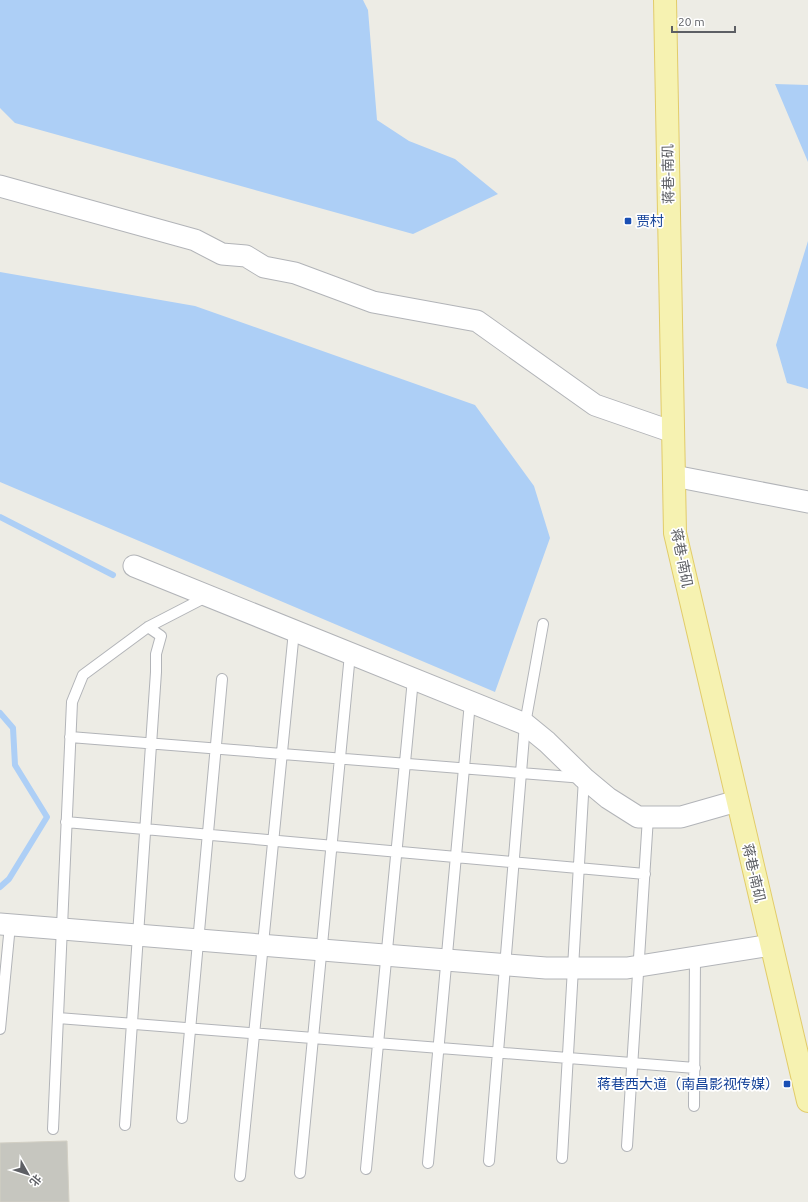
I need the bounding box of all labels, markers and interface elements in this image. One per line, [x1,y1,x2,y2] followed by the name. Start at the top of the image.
[672,8,735,34] scale bar
[678,15,705,28] text: 20 m
[659,144,677,204] street label: 蒋巷-南矶
[636,213,664,229] place label: 贾村
[623,216,633,226] marker: 贾村
[668,527,696,589] street label: 蒋巷-南矶
[739,842,769,904] street label: 蒋巷-南矶
[597,1076,779,1092] place label: 蒋巷西大道（南昌影视传媒）
[782,1079,792,1089] marker: 蒋巷西大道（南昌影视传媒）
[8,1154,48,1194] north arrow
[28,1172,44,1188] text: 北

